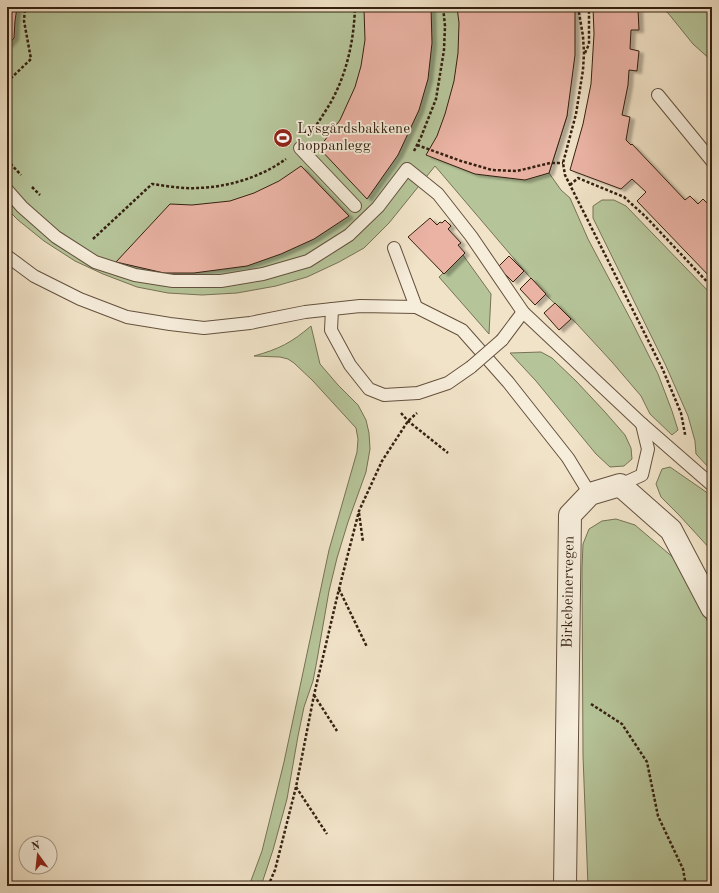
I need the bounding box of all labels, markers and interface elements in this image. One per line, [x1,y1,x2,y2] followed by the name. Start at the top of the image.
[297,122,410,154] place label: Lysgårdsbakkene hoppanlegg
[272,127,294,149] sports icon: Lysgårdsbakkene hoppanlegg
[561,536,577,648] street label: Birkebeinervegen
[18,835,58,875] north arrow
[30,840,42,853] text: N

